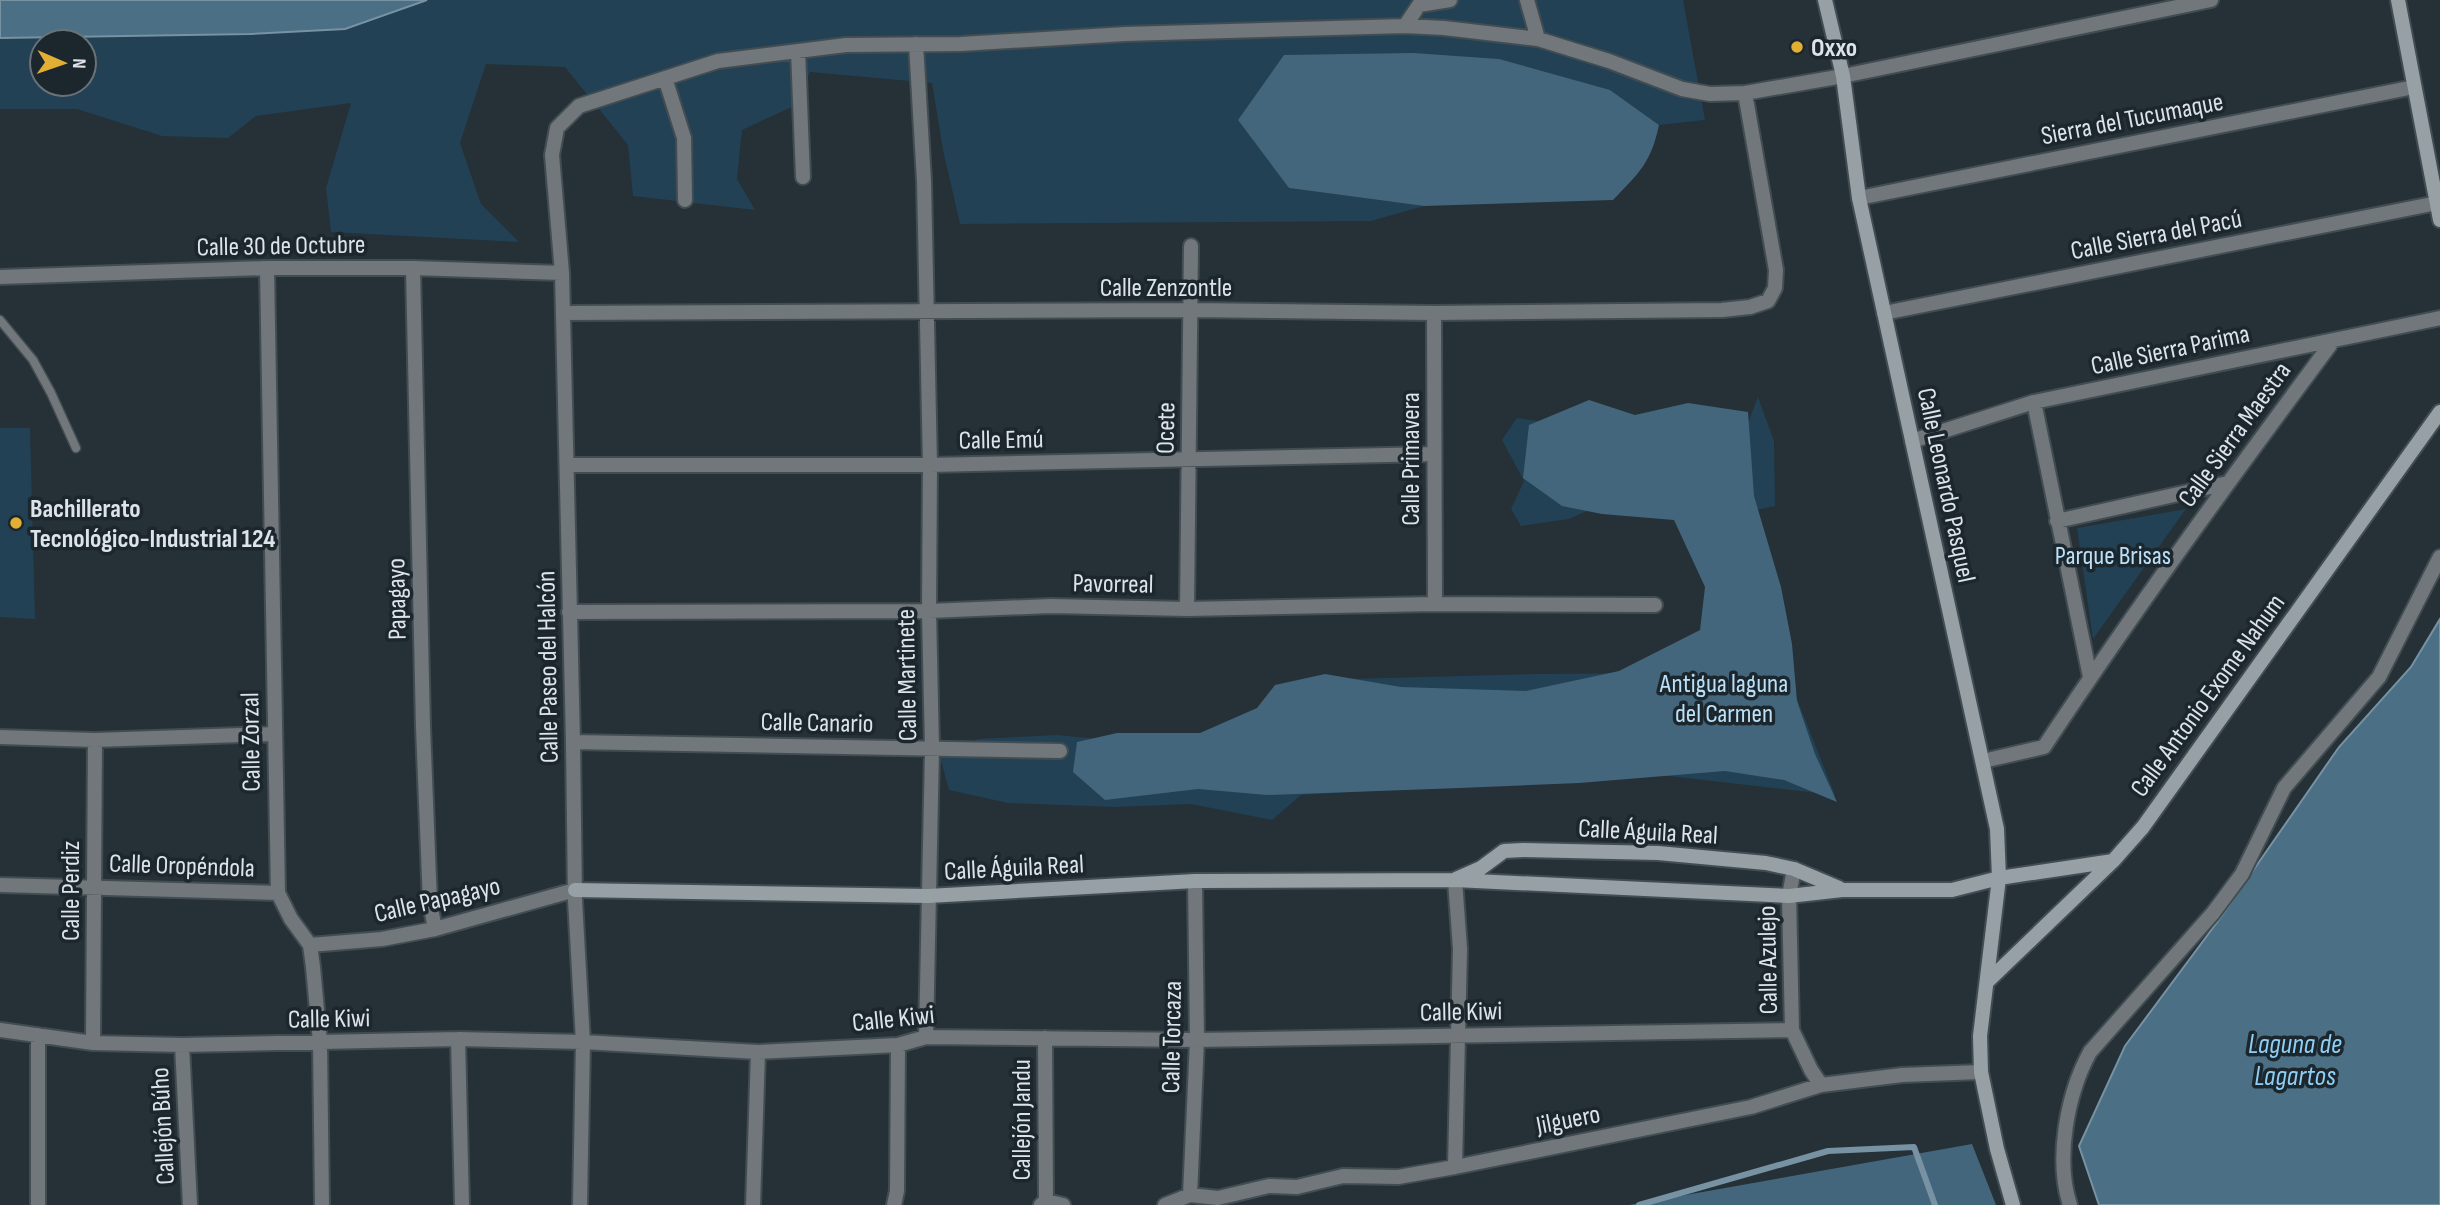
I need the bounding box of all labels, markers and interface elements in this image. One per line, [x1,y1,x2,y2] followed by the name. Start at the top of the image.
[28,28,98,98] north arrow
[1811,33,1857,64] place label: Oxxo
[1789,39,1805,55] marker: Oxxo
[67,58,90,69] text: N
[2039,87,2226,152] street label: Sierra del Tucumaque
[2068,204,2244,267] street label: Calle Sierra del Pacú
[196,230,366,263] street label: Calle 30 de Octubre
[1100,273,1232,304] street label: Calle Zenzontle
[2088,319,2252,382] street label: Calle Sierra Parima
[2172,356,2298,513] street label: Calle Sierra Maestra
[1910,385,1981,585] street label: Calle Leonardo Pasquel
[1396,392,1427,526] street label: Calle Primavera
[1151,402,1182,454] street label: Ocete
[958,424,1044,457] street label: Calle Emú
[30,494,275,555] place label: Bachillerato Tecnológico-Industrial 124
[8,515,24,531] marker: Bachillerato Tecnológico-Industrial 124
[2055,541,2171,572] park label: Parque Brisas
[381,558,414,640] street label: Papagayo
[1072,568,1154,601] street label: Pavorreal
[531,571,566,763] street label: Calle Paseo del Halcón
[2124,589,2292,803] street label: Calle Antonio Exome Nahum
[891,609,924,741] street label: Calle Martinete
[1659,669,1788,730] park label: Antigua laguna del Carmen
[235,692,268,792] street label: Calle Zorzal
[760,707,874,740] street label: Calle Canario
[1577,813,1719,852] street label: Calle Águila Real
[56,841,87,941] street label: Calle Perdiz
[108,848,255,885] street label: Calle Oropéndola
[943,849,1085,888] street label: Calle Águila Real
[371,871,503,930] street label: Calle Papagayo
[1752,905,1785,1015] street label: Calle Azulejo
[1156,980,1189,1094] street label: Calle Torcaza
[1419,996,1503,1029] street label: Calle Kiwi
[850,1000,936,1039] street label: Calle Kiwi
[287,1003,371,1036] street label: Calle Kiwi
[2248,1028,2342,1093] water label: Laguna de Lagartos
[1007,1059,1038,1181] street label: Callejón Jandu
[145,1067,182,1185] street label: Callejón Búho
[1533,1099,1603,1142] street label: Jilguero

